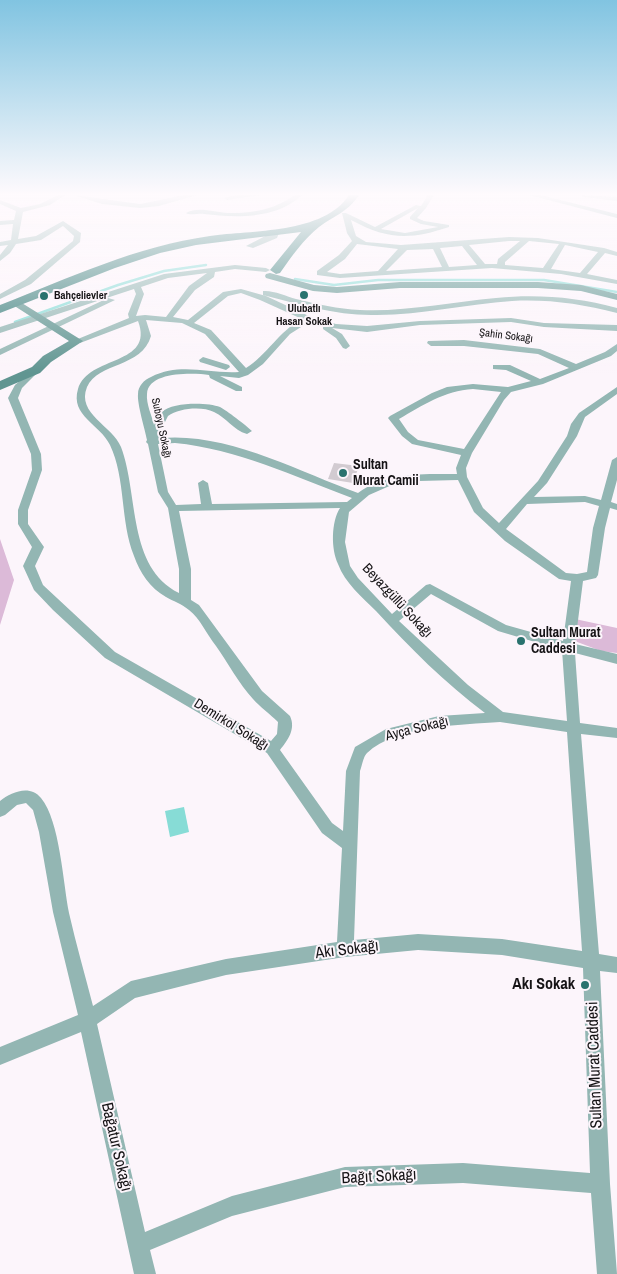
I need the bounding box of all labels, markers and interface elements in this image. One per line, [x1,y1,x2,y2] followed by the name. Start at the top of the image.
[54,289,107,303] place label: Bahçelievler
[298,289,310,301] marker: Ulubatlı Hasan Sokak
[38,290,50,302] marker: Bahçelievler
[276,302,332,328] place label: Ulubatlı Hasan Sokak
[478,326,534,346] street label: Şahin Sokağı
[148,397,174,459] street label: Suboyu Sokağı
[353,457,419,490] place label: Sultan Murat Camii
[337,467,349,479] marker: Sultan Murat Camii
[358,560,436,642] street label: Beyazgüllü Sokağı
[531,625,601,658] place label: Sultan Murat Caddesi
[515,635,527,647] marker: Sultan Murat Caddesi
[191,695,271,755] street label: Demirkol Sokağı
[384,713,450,745] street label: Ayça Sokağı
[314,937,380,963] street label: Akı Sokağı
[512,975,575,995] place label: Akı Sokak
[579,979,591,991] marker: Akı Sokak
[583,1001,607,1129] street label: Sultan Murat Caddesi
[96,1101,136,1193] street label: Bağatur Sokağı
[341,1165,417,1189] street label: Bağıt Sokağı

